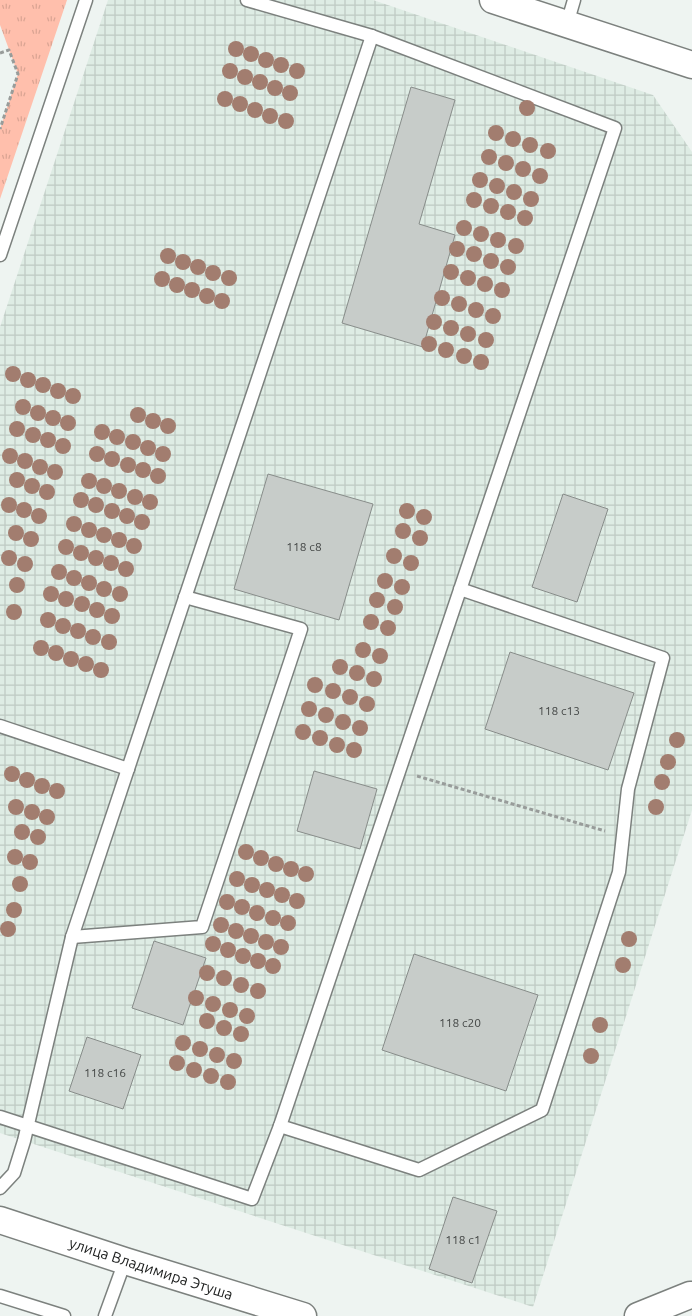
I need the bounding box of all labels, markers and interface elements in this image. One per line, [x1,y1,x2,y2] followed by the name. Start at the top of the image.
[286,540,322,553] house number: 118 с8
[538,704,580,717] house number: 118 с13
[439,1016,481,1029] house number: 118 с20
[84,1066,126,1079] house number: 118 с16
[445,1233,481,1246] house number: 118 с1
[67,1234,235,1303] street label: улица Владимира Этуша

